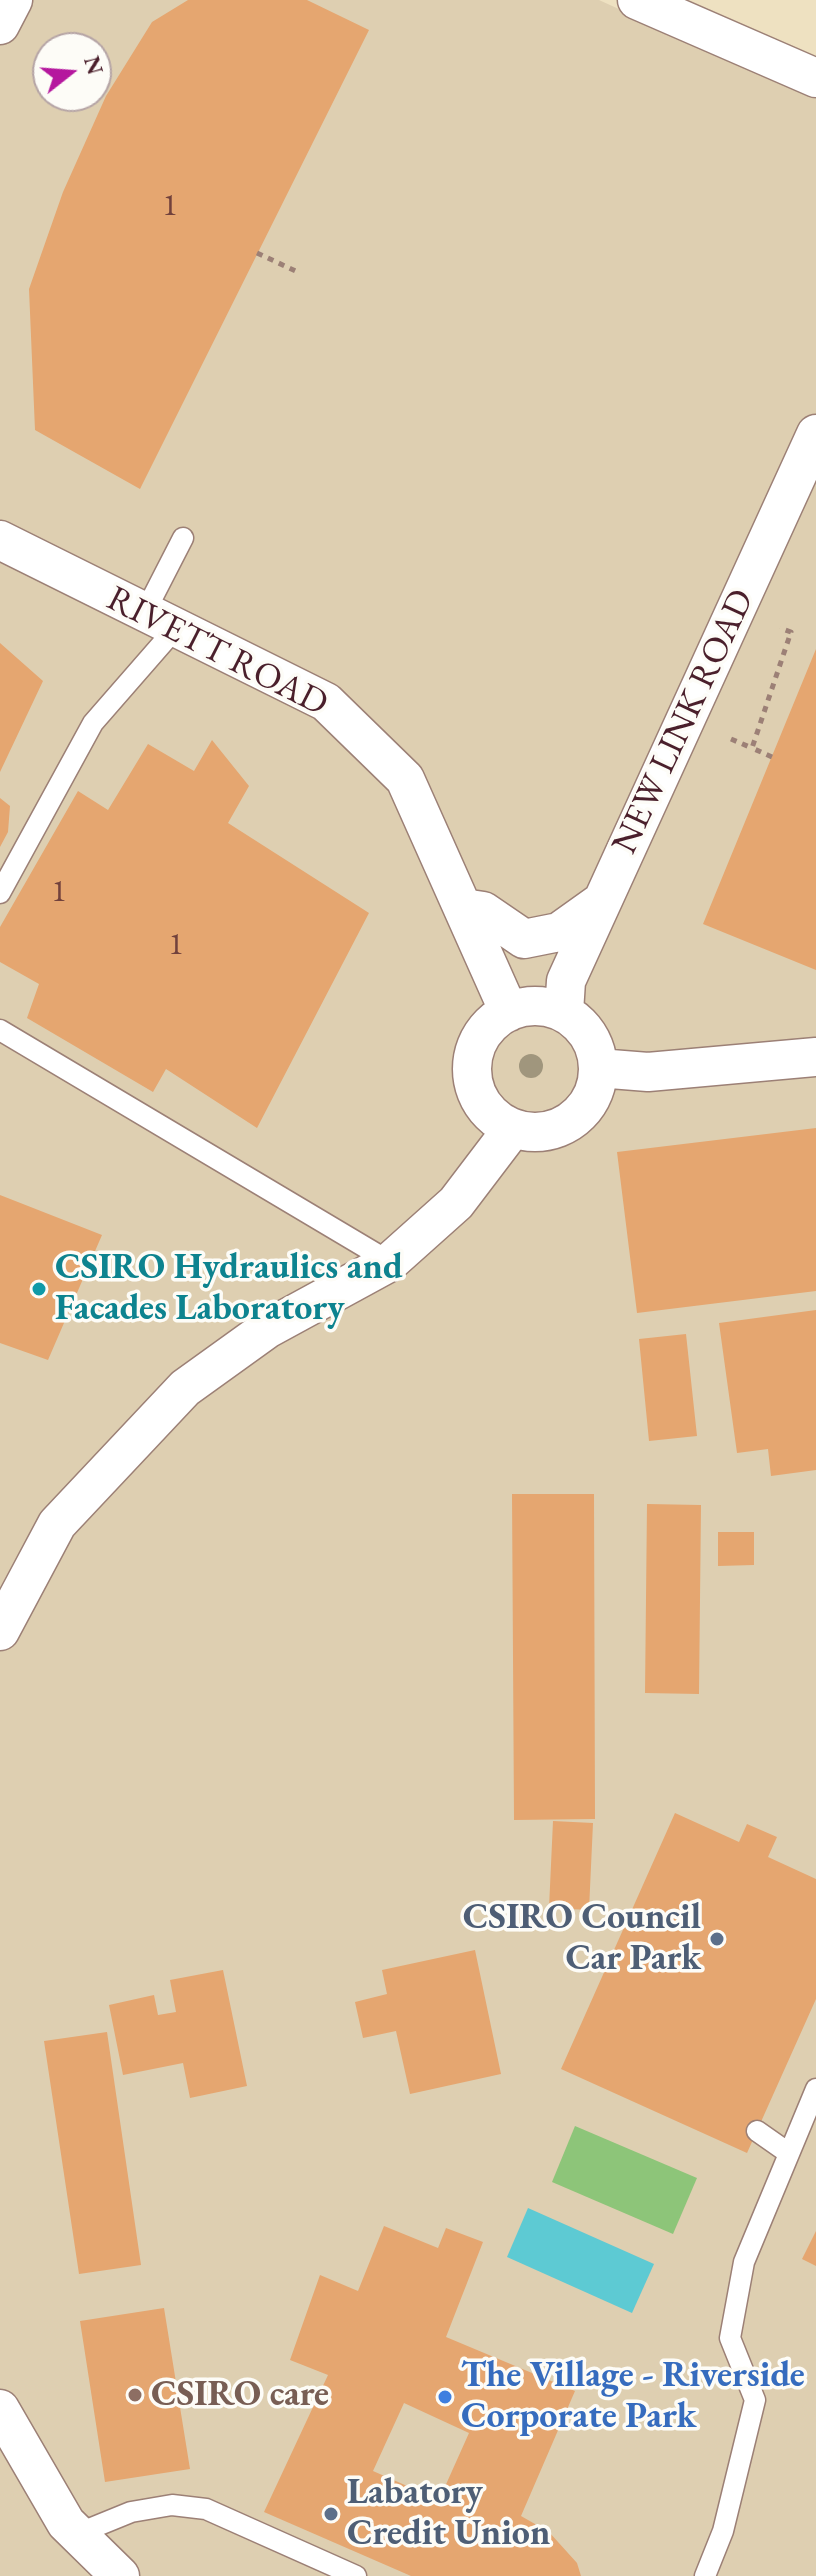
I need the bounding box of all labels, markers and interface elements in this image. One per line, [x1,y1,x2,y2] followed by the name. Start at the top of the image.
[32,32,112,112] north arrow
[77,53,110,78] text: N
[162,187,178,225] house number: 1
[99,578,335,726] street label: RIVETT ROAD
[604,583,764,861] street label: NEW LINK ROAD
[51,873,67,911] house number: 1
[168,926,184,964] house number: 1
[55,1246,403,1331] place label: CSIRO Hydraulics and Facades Laboratory
[30,1280,48,1298] marker: CSIRO Hydraulics and Facades Laboratory
[463,1896,701,1981] place label: CSIRO Council Car Park
[708,1930,726,1948] marker: CSIRO Council Car Park
[461,2354,805,2439] place label: The Village - Riverside Corporate Park
[151,2373,329,2417] place label: CSIRO care
[126,2386,144,2404] marker: CSIRO care
[436,2388,454,2406] marker: The Village - Riverside Corporate Park
[347,2471,550,2556] place label: Labatory Credit Union
[322,2505,340,2523] marker: Labatory Credit Union

